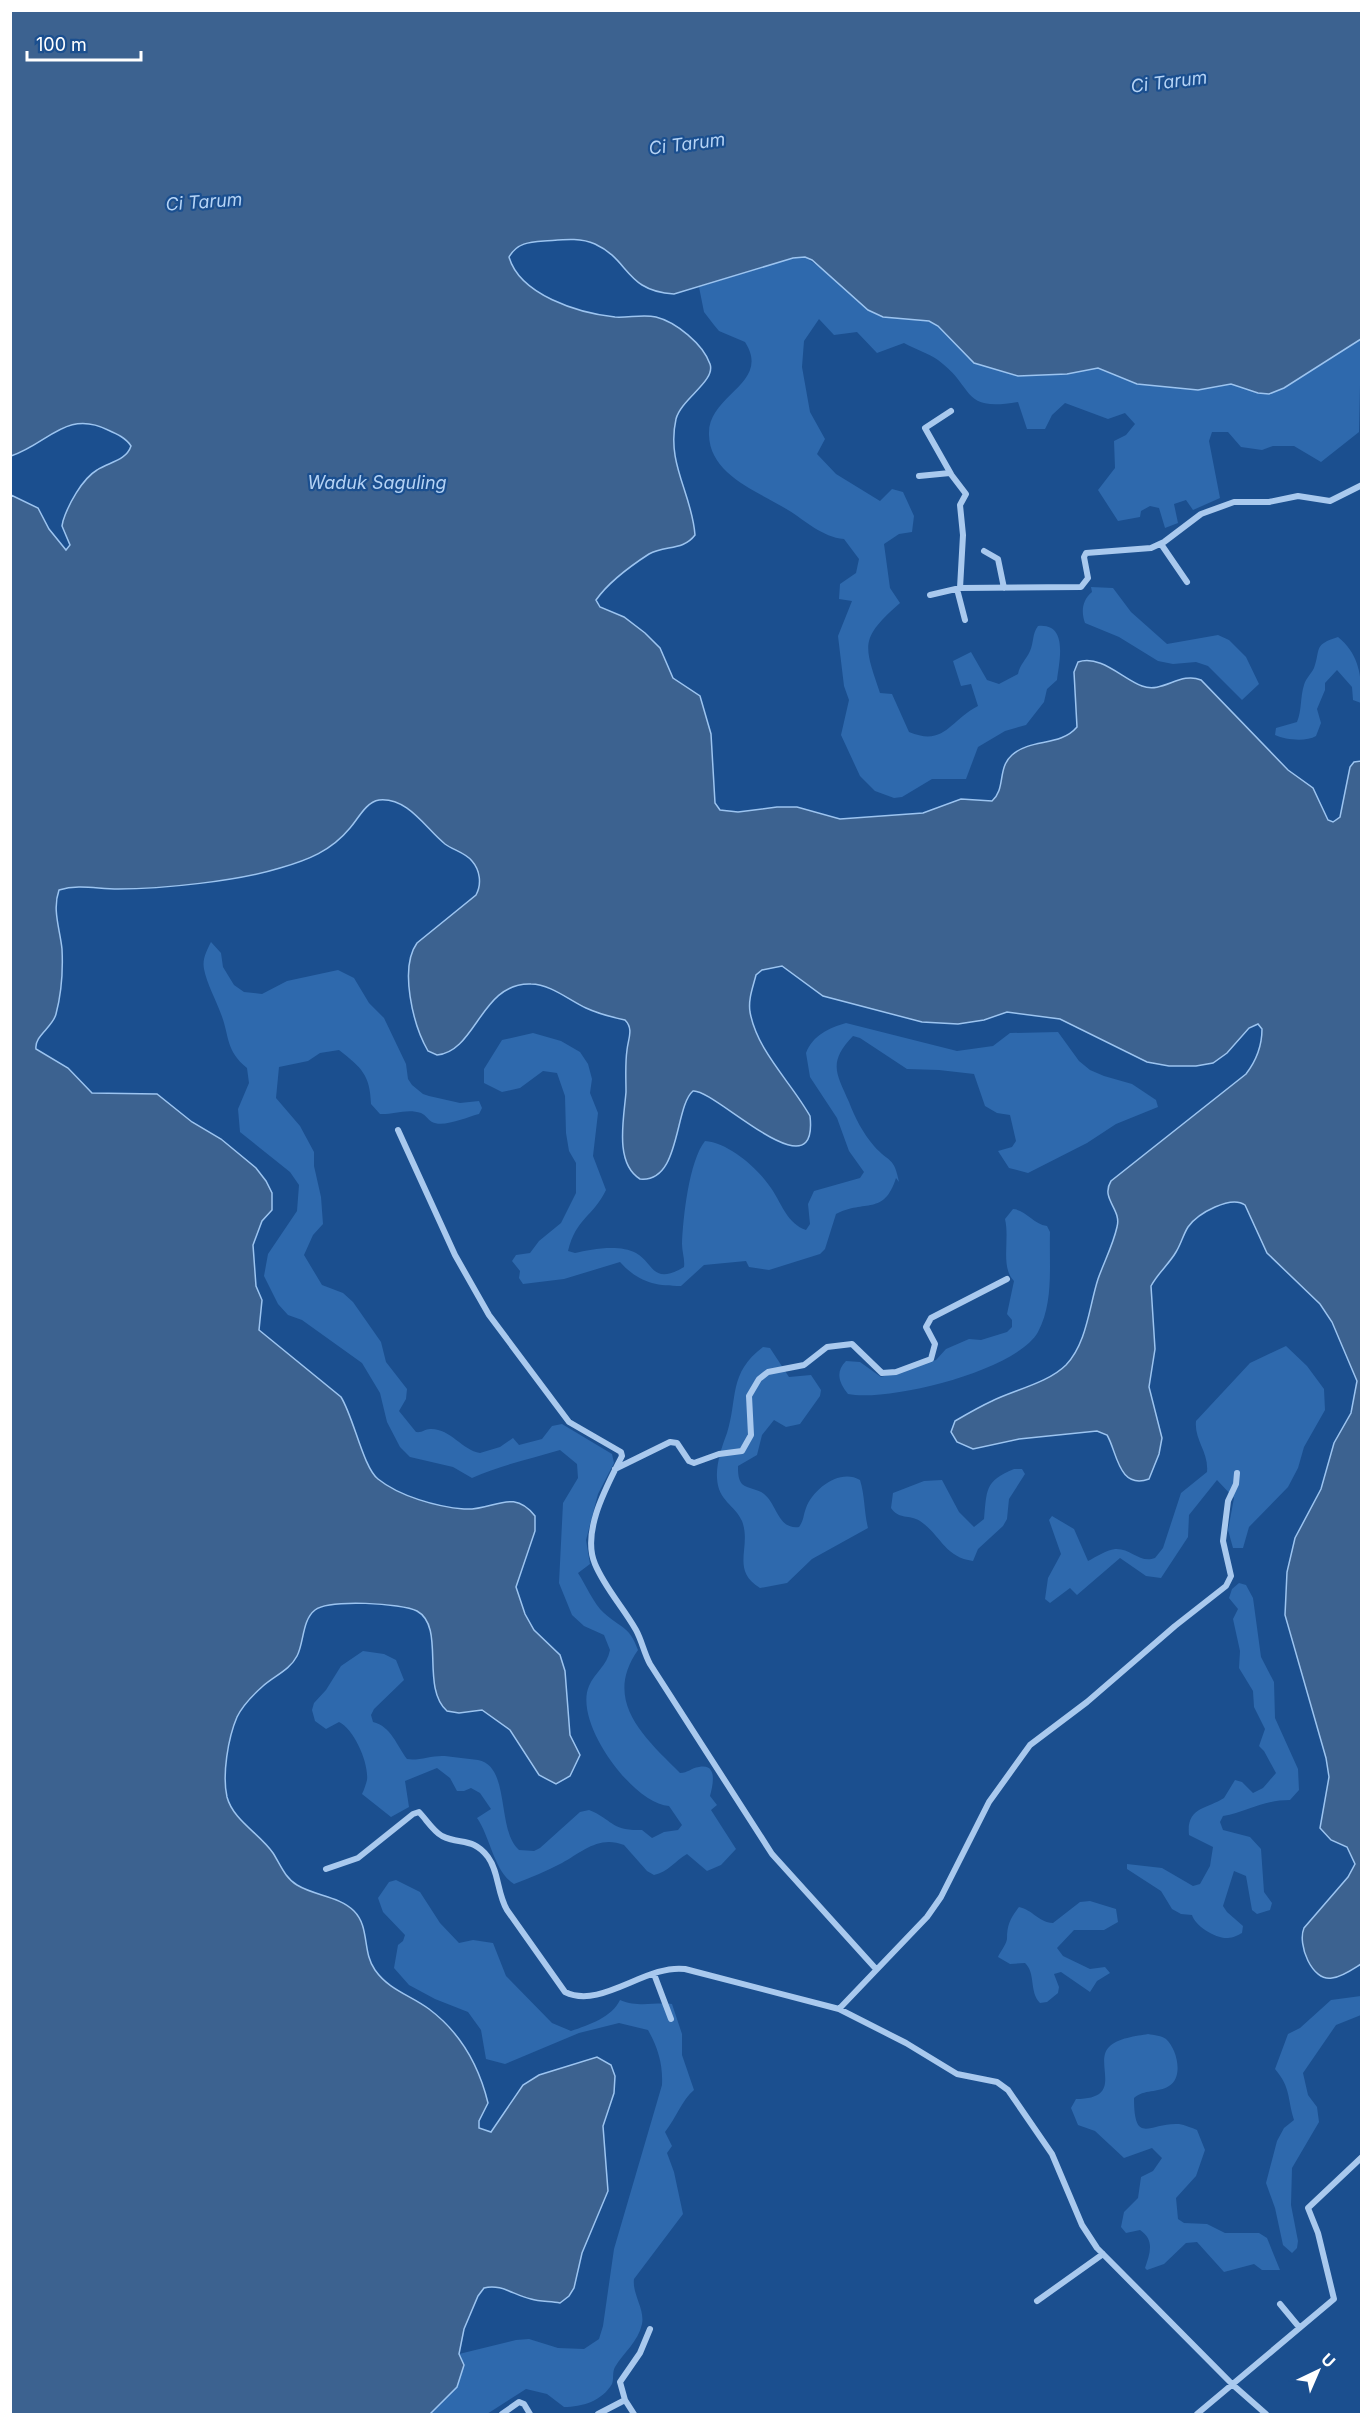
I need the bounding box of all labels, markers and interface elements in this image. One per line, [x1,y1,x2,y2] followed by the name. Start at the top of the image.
[27,24,141,62] scale bar
[36,34,87,55] text: 100 m
[1129,66,1209,97] water label: Ci Tarum
[647,128,727,159] water label: Ci Tarum
[165,188,243,215] water label: Ci Tarum
[307,472,447,493] water label: Waduk Saguling
[1288,2341,1348,2401] north arrow
[1317,2349,1340,2371] text: U

